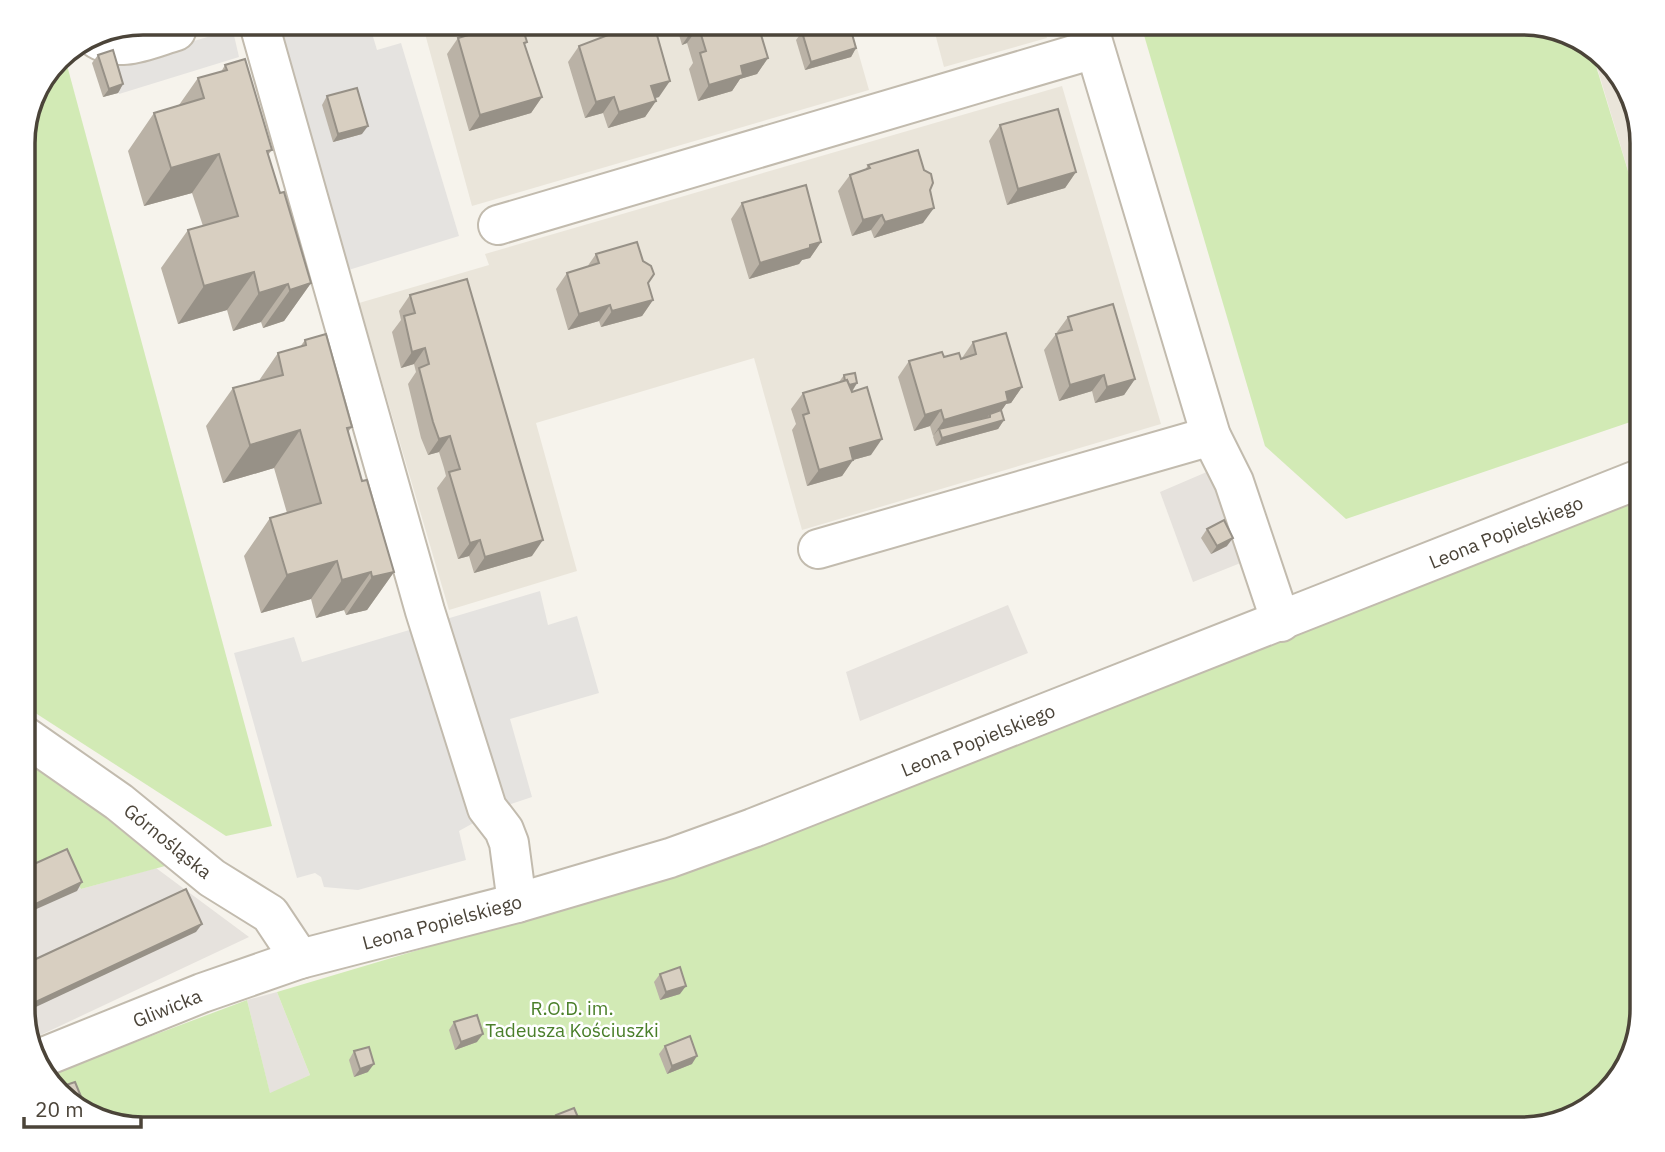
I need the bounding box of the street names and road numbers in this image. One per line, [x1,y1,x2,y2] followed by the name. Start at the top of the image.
[1425,490,1587,574] street label: Leona Popielskiego
[897,698,1059,782] street label: Leona Popielskiego
[119,798,217,884] street label: Górnośląska
[360,889,524,955] street label: Leona Popielskiego
[129,983,205,1033] street label: Gliwicka

